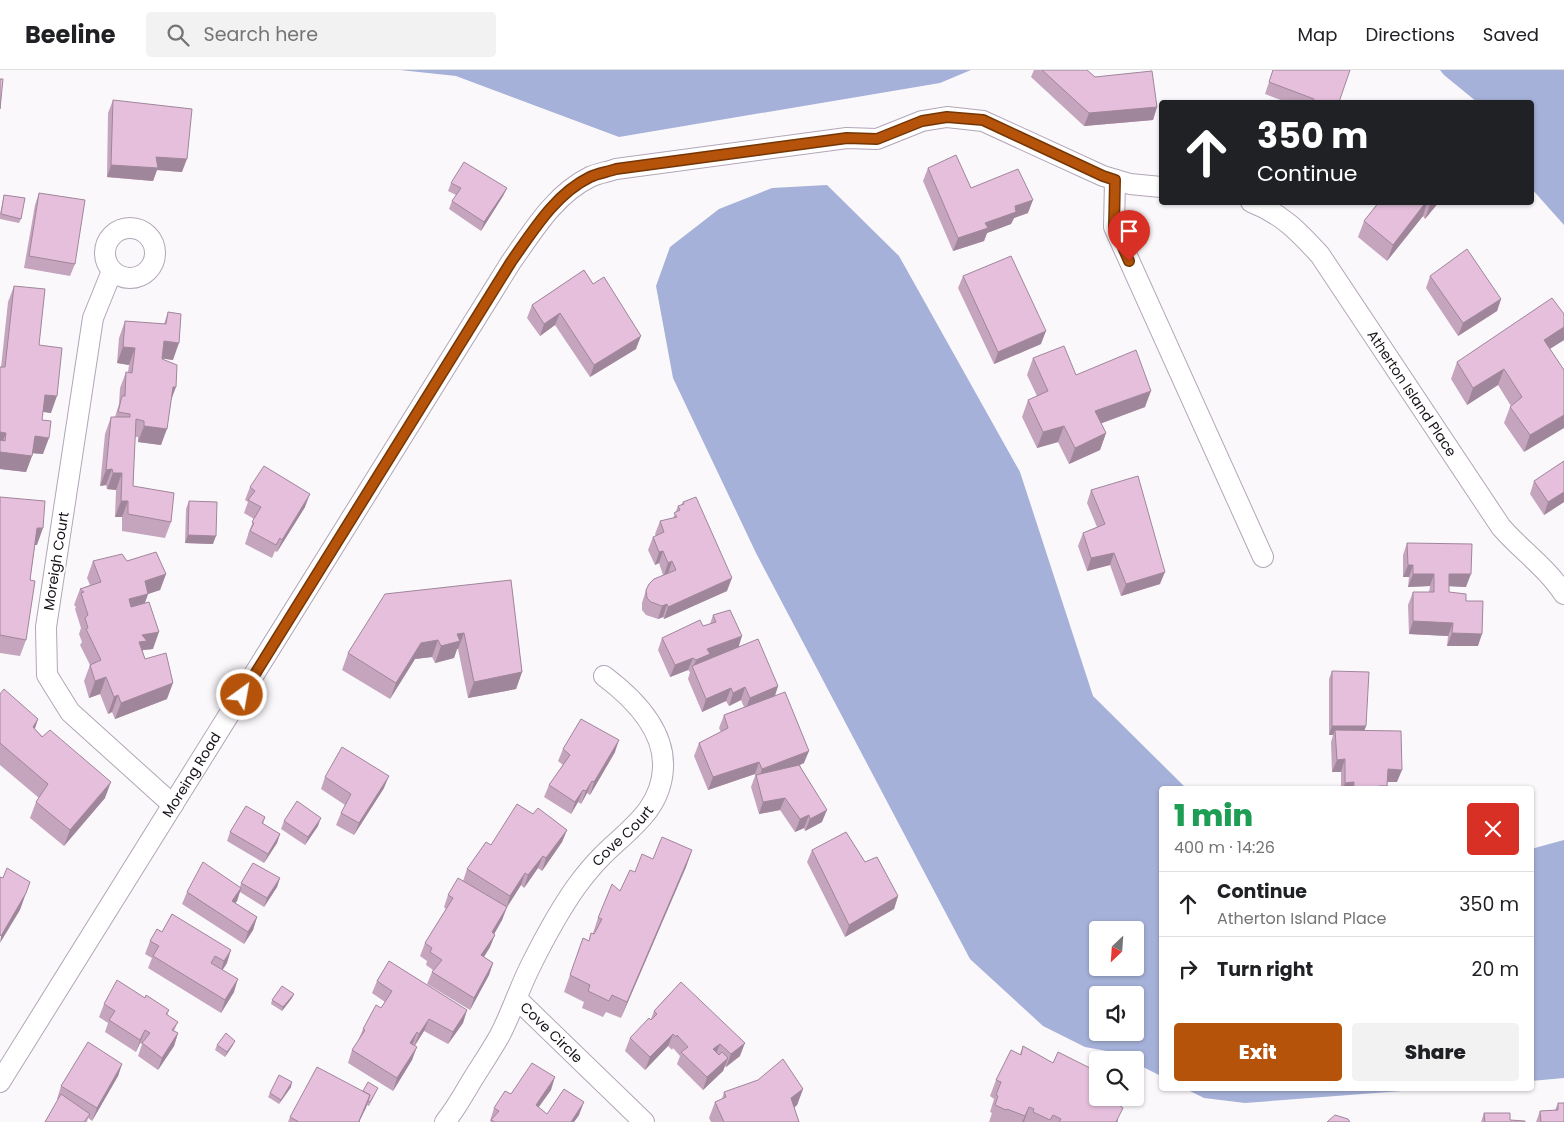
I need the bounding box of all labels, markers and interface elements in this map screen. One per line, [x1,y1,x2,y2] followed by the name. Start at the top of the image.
[146,12,496,57] search box
[25,18,116,51] text: Beeline
[164,21,192,49] icon: search
[204,21,318,48] text: Search here
[1298,22,1337,47] text: Map
[1365,22,1455,47] text: Directions
[1483,22,1539,47] text: Saved
[1257,111,1368,160] text: 350 m
[1174,120,1239,185] icon: ahead
[1257,158,1357,189] text: Continue
[1108,210,1150,261] pin
[1115,217,1143,245] icon: arrive
[1363,326,1462,461] street label: Atherton Island Place
[38,510,74,612] street label: Moreigh Court
[215,668,267,720] position arrow
[157,728,226,821] street label: Moreing Road
[1174,794,1253,837] text: 1 min
[587,802,658,871] street label: Cove Court
[1467,803,1519,855] button: close
[1174,836,1275,859] text: 400 m · 14:26
[1217,878,1307,905] text: Continue
[1174,890,1202,918] icon: ahead
[1459,891,1519,918] text: 350 m
[1217,907,1386,930] text: Atherton Island Place
[1089,921,1144,976] north arrow
[1089,921,1144,1106] map controls
[1174,955,1202,983] icon: right
[1217,956,1313,983] text: Turn right
[1471,956,1519,983] text: 20 m
[1089,986,1144,1041] button: sound
[516,997,587,1068] street label: Cove Circle
[1174,1023,1342,1081] button: Exit
[1352,1023,1519,1081] button: Share
[1089,1051,1144,1106] button: search

